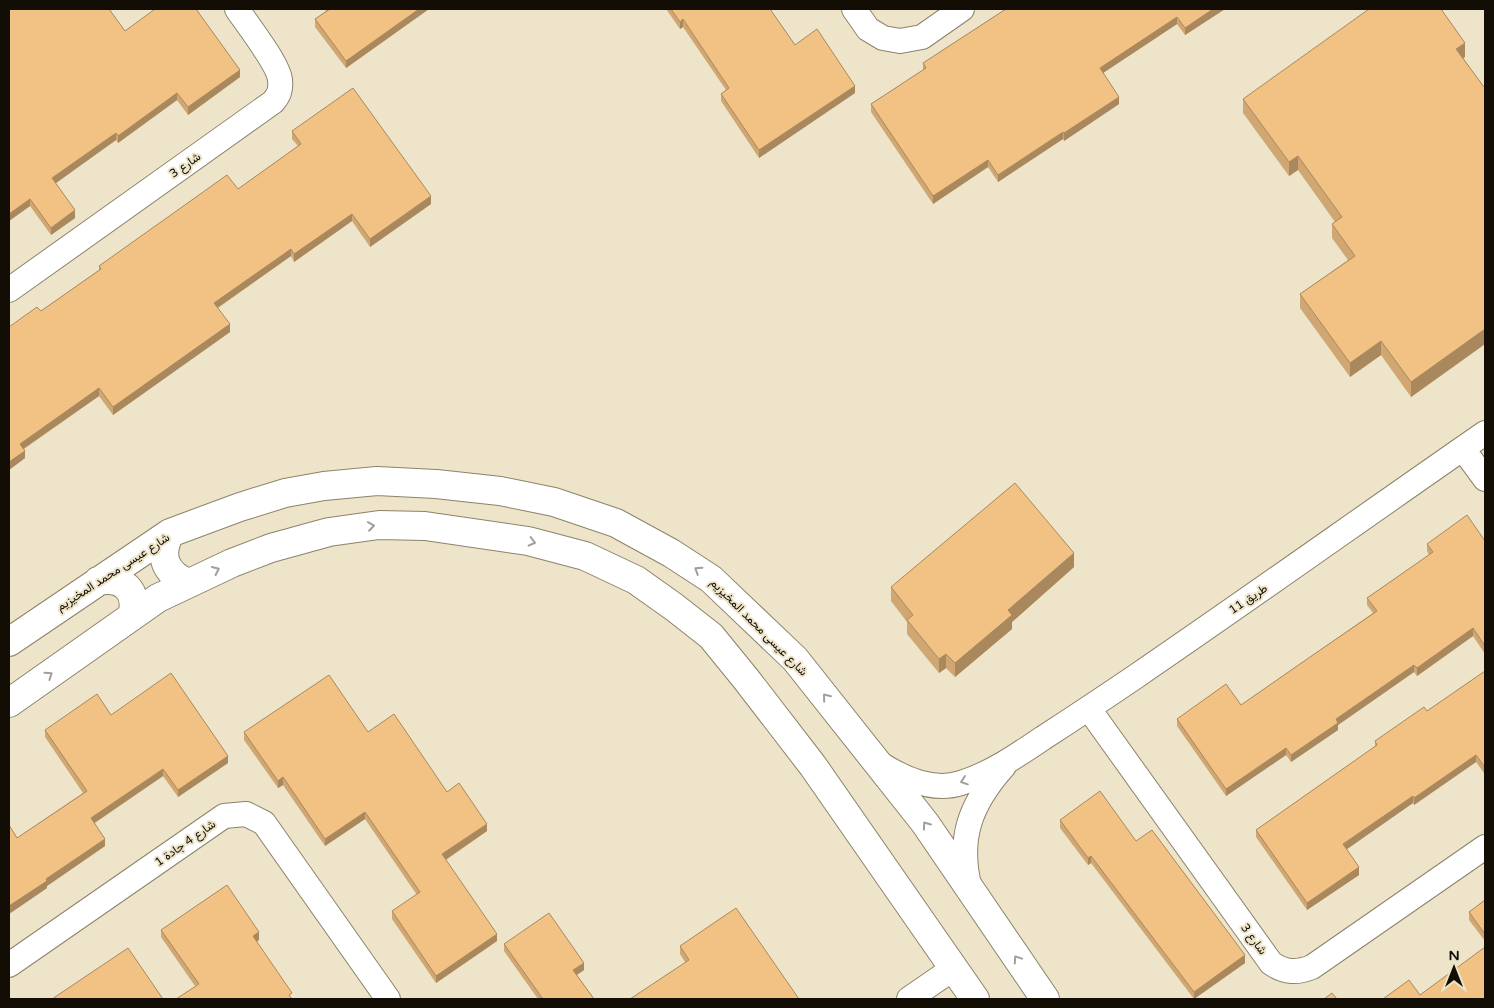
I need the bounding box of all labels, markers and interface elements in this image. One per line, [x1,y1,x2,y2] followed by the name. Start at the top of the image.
[167,149,204,182] street label: شارع 3
[367,521,375,532] one-way arrow
[54,530,173,615] street label: شارع عيسى محمد المخيزيم
[528,536,537,547] one-way arrow
[210,567,219,577] one-way arrow
[695,567,704,577] one-way arrow
[706,575,811,680] street label: شارع عيسى محمد المخيزيم
[1226,581,1271,618] street label: طريق 11
[43,672,52,681] one-way arrow
[822,693,831,702] one-way arrow
[960,776,969,786] one-way arrow
[152,817,219,871] street label: شارع 4 جادة 1
[923,821,932,831] one-way arrow
[1236,921,1270,958] street label: شارع 3
[1429,943,1479,993] north arrow
[1448,947,1460,964] text: N
[1014,955,1023,965] one-way arrow

